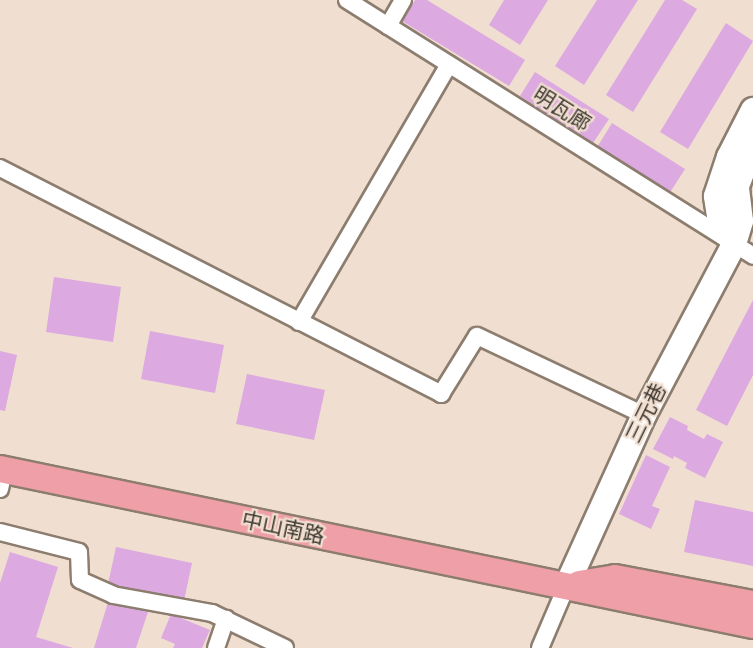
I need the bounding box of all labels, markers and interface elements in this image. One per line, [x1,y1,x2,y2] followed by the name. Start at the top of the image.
[529,82,595,136] street label: 明瓦廊
[621,379,671,447] street label: 三元巷
[239,507,327,549] street label: 中山南路

